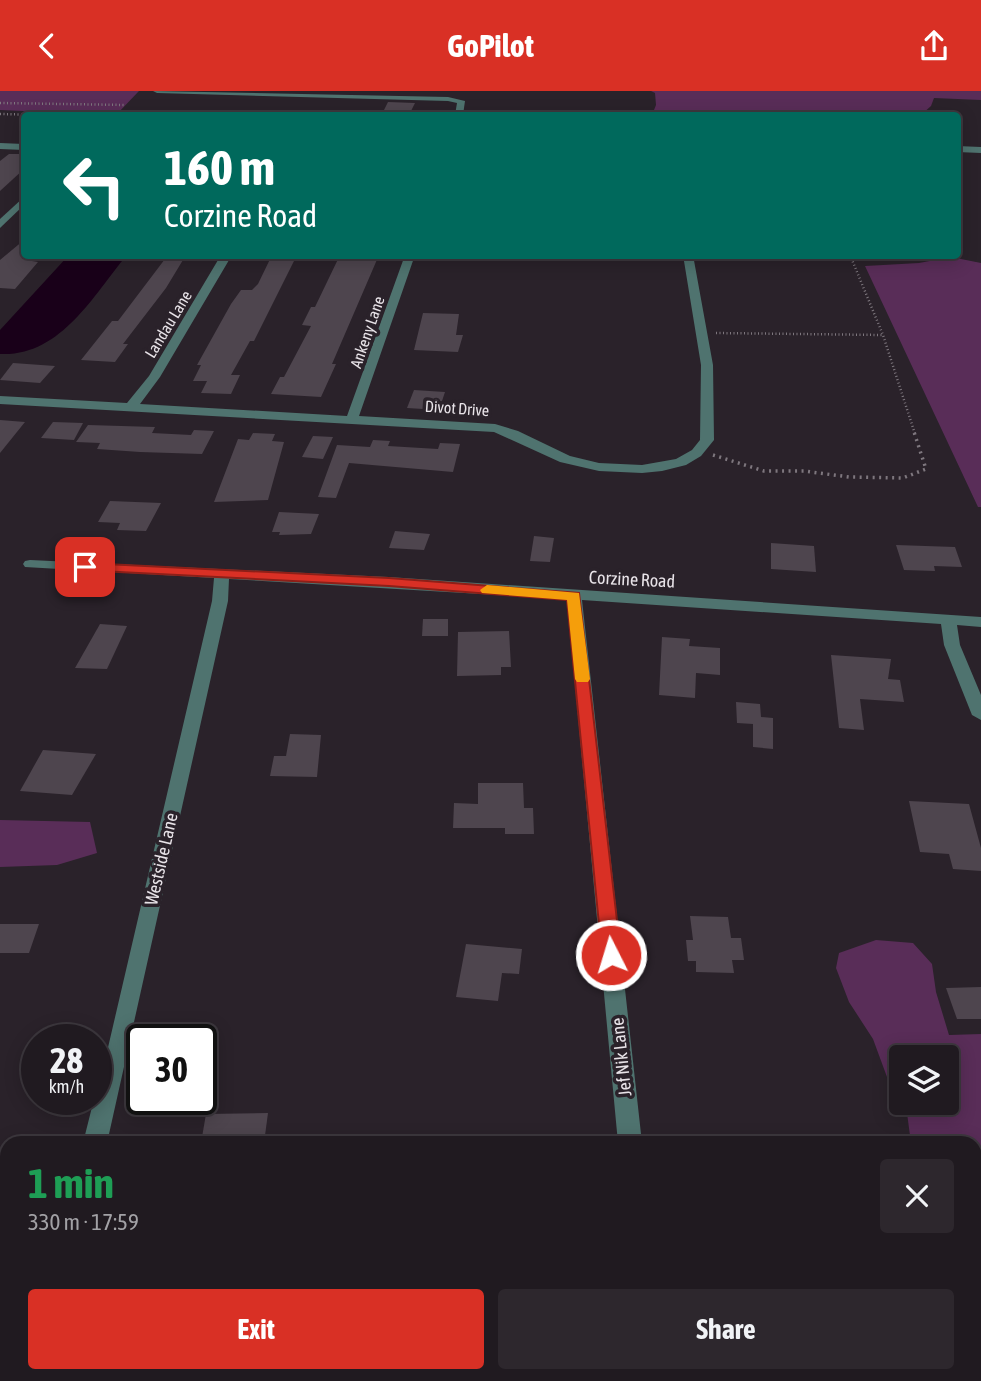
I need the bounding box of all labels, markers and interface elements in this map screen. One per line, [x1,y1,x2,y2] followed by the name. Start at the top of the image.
[28,27,66,65] icon: back
[447,27,534,64] text: GoPilot
[915,27,953,65] icon: share
[164,139,275,195] text: 160 m
[49,140,140,231] icon: left
[164,197,317,234] text: Corzine Road
[141,287,195,361] street label: Landau Lane
[346,294,389,371] street label: Ankeny Lane
[424,397,490,419] street label: Divot Drive
[55,537,115,597] pin
[66,548,104,586] icon: arrive
[588,566,676,592] street label: Corzine Road
[140,811,182,907] street label: Westside Lane
[574,918,648,992] position arrow
[606,1017,636,1097] street label: Jef Nik Lane
[126,1024,217,1115] speed limit sign: 30
[50,1040,83,1080] text: 28
[889,1045,959,1115] map controls
[889,1045,959,1115] button: layers
[49,1076,84,1097] text: km/h
[28,1159,114,1207] text: 1 min
[880,1159,954,1233] button: close
[28,1209,139,1235] text: 330 m · 17:59
[28,1289,484,1369] button: Exit
[498,1289,954,1369] button: Share

